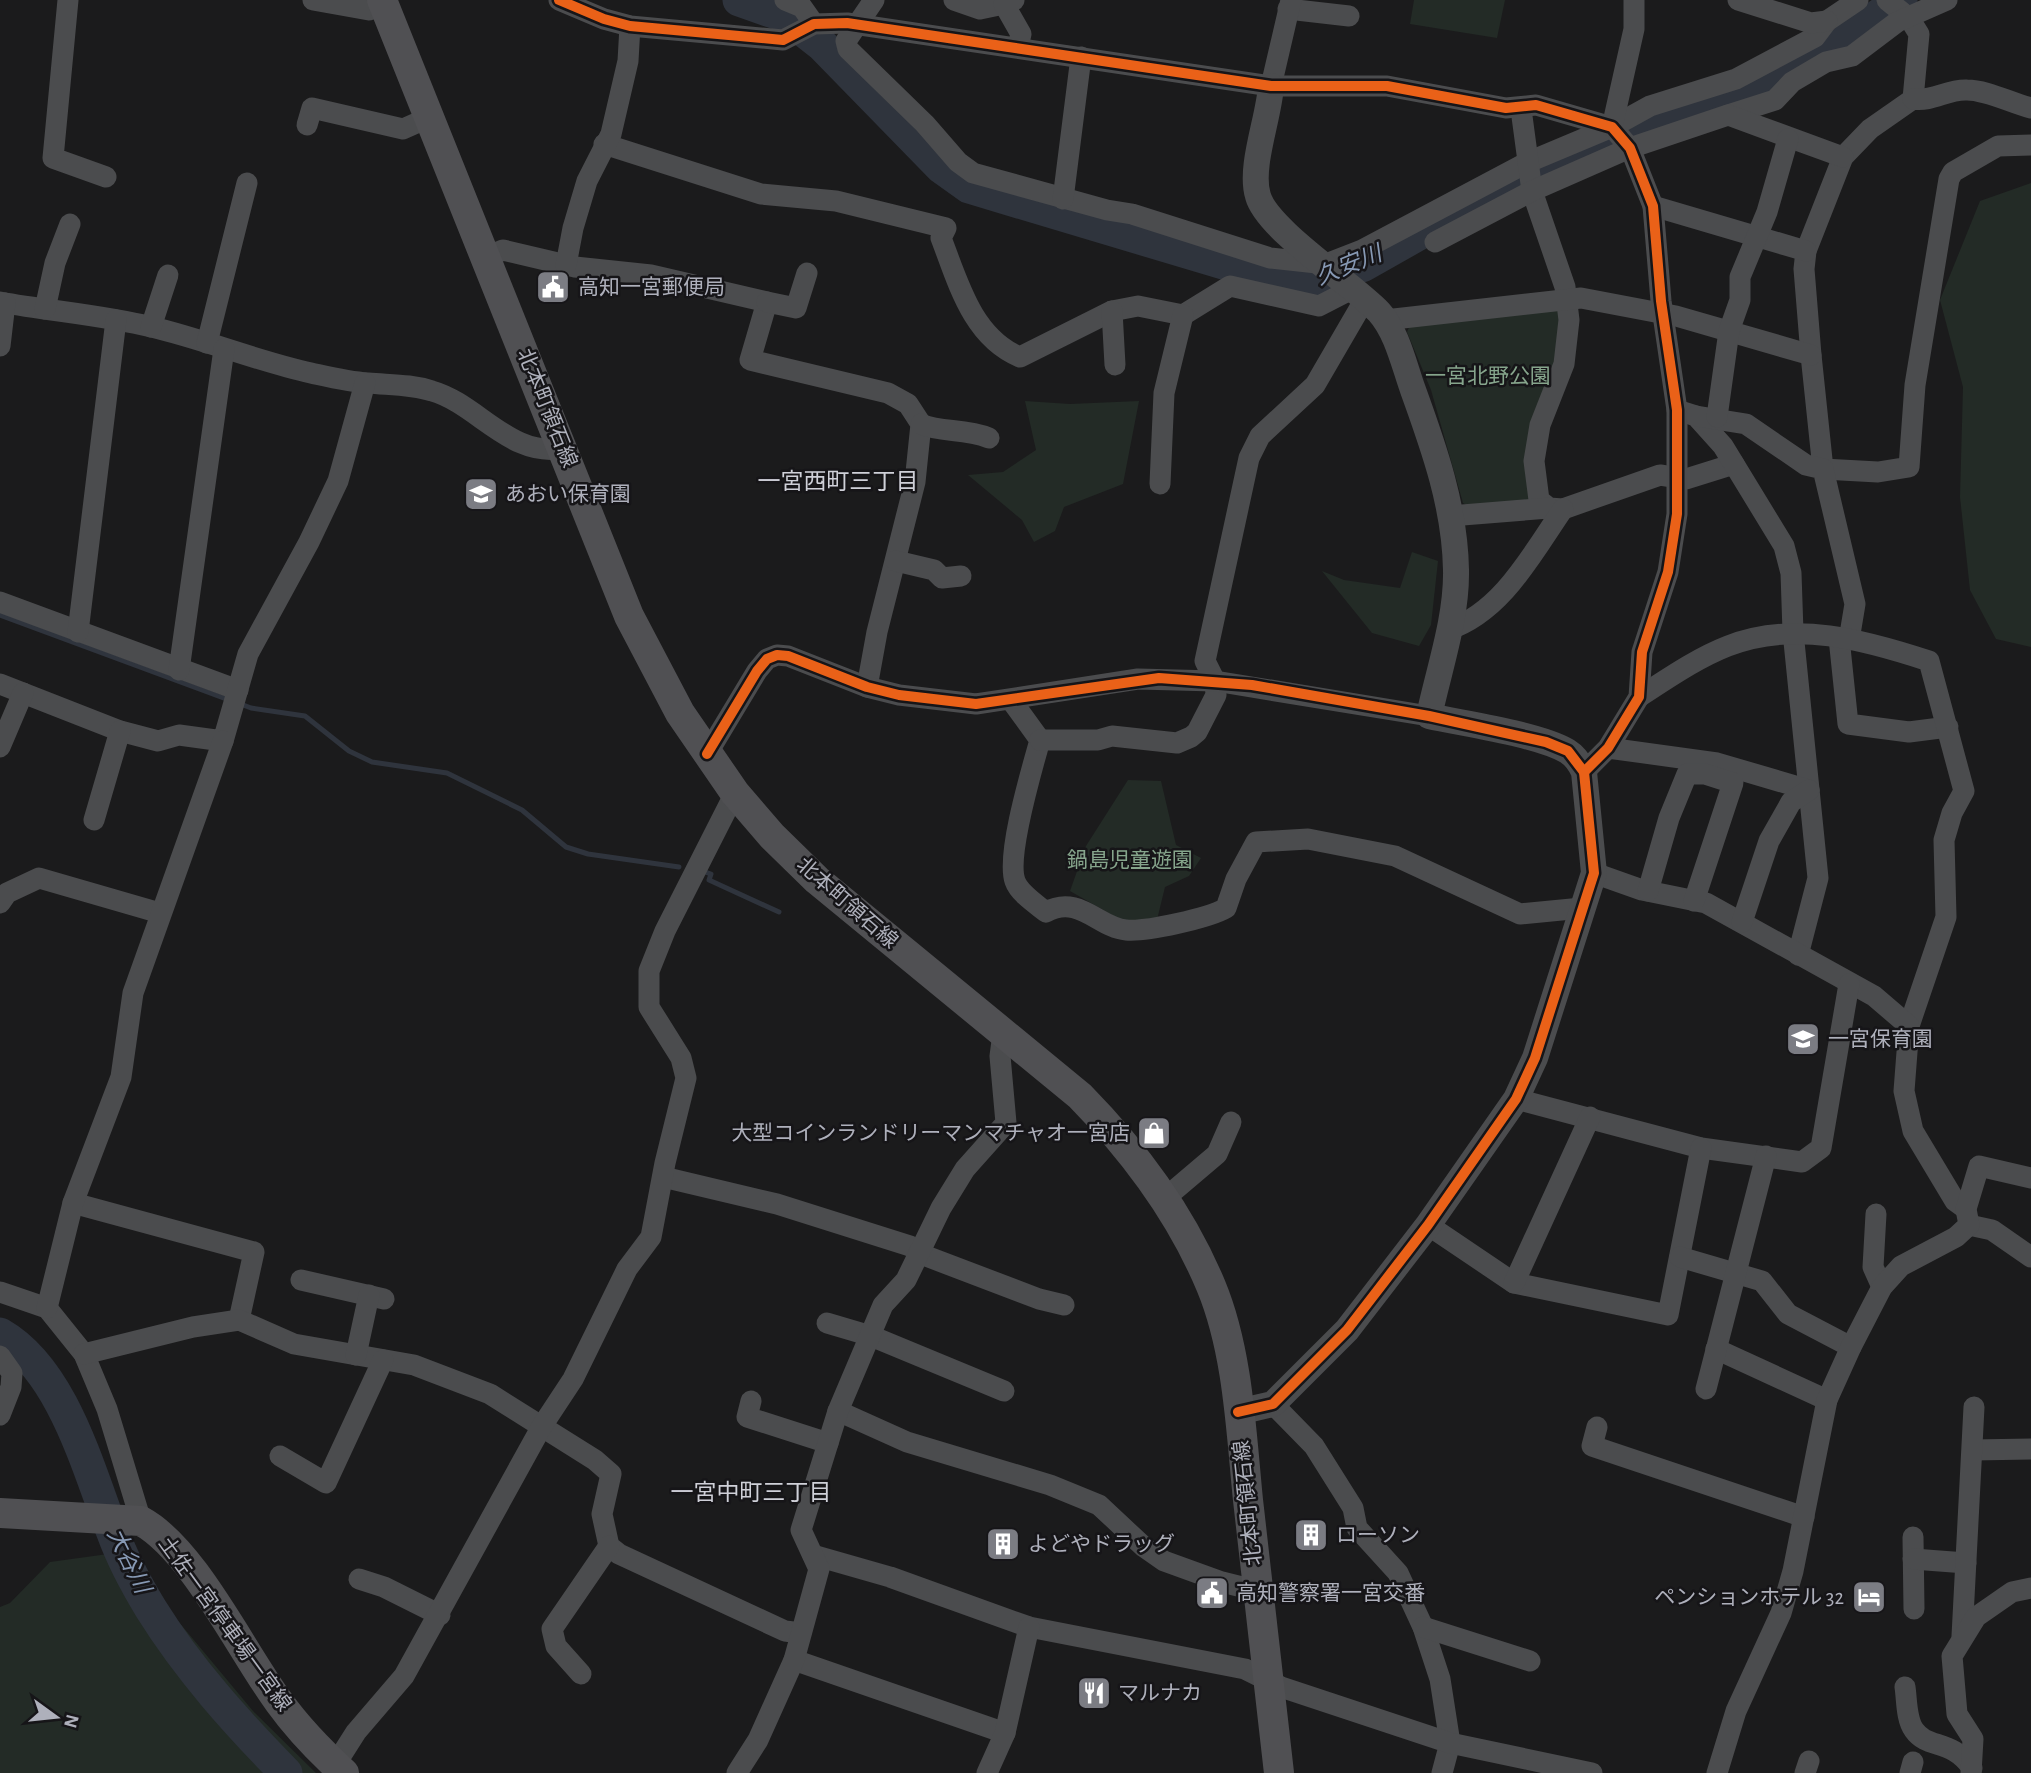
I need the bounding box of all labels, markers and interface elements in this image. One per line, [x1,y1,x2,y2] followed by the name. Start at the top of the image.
[1312,239,1388,290] water label: 久安川
[534,268,572,306] public building icon: 高知一宮郵便局
[578,276,725,298] place label: 高知一宮郵便局
[514,345,581,470] street label: 北本町領石線
[1425,365,1551,387] park label: 一宮北野公園
[758,469,919,494] district label: 一宮西町三丁目
[462,475,500,513] school or university icon: あおい保育園
[505,483,631,505] place label: あおい保育園
[1067,849,1193,871] park label: 鍋島児童遊園
[793,853,902,952] street label: 北本町領石線
[1784,1020,1822,1058] school or university icon: 一宮保育園
[1828,1028,1933,1050] place label: 一宮保育園
[1135,1114,1173,1152] shop icon: 大型コインランドリーマンマチャオ一宮店
[731,1122,1130,1144] place label: 大型コインランドリーマンマチャオ一宮店
[1230,1439,1265,1567] street label: 北本町領石線
[671,1480,832,1505] district label: 一宮中町三丁目
[1292,1516,1330,1554] building icon: ローソン
[103,1524,157,1600] water label: 大谷川
[984,1525,1022,1563] building icon: よどやドラッグ
[1336,1525,1420,1546] place label: ローソン
[155,1532,296,1715] street label: 土佐一宮停車場一宮線
[1028,1533,1175,1555] place label: よどやドラッグ
[1193,1574,1231,1612] public building icon: 高知警察署一宮交番
[1850,1578,1888,1616] hotel icon: ペンションホテル 32
[1236,1582,1425,1604] place label: 高知警察署一宮交番
[1654,1587,1844,1608] place label: ペンションホテル 32
[1075,1674,1113,1712] restaurant icon: マルナカ
[21,1682,91,1752] north arrow
[1118,1683,1202,1704] place label: マルナカ
[60,1712,82,1730] text: N

